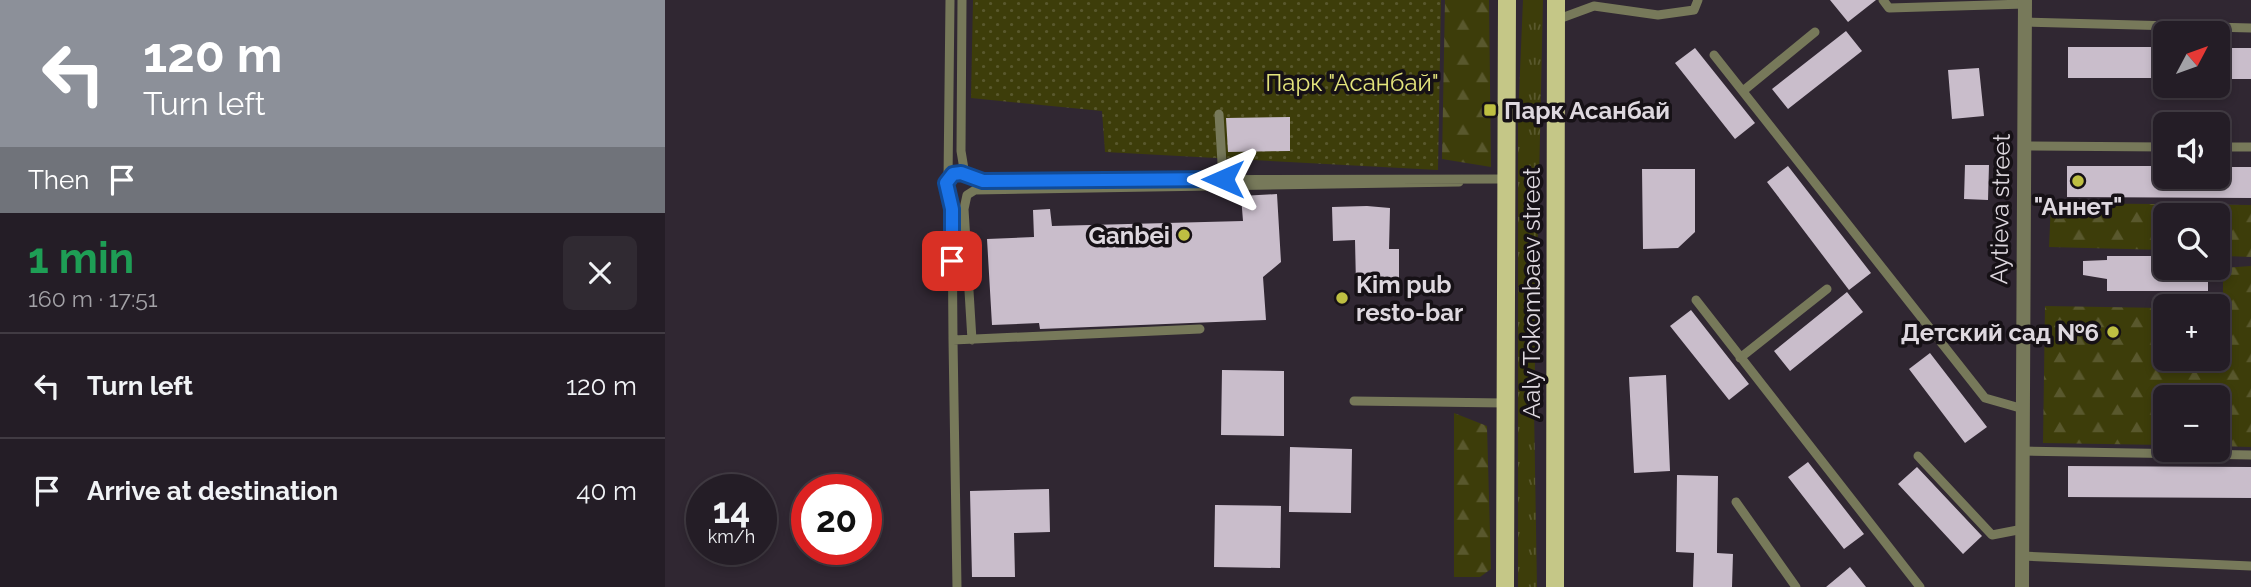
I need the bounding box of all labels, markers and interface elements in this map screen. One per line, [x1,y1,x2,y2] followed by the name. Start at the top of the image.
[2153,21,2229,98] north arrow
[2153,21,2230,462] map controls
[143,26,282,83] text: 120 m
[28,28,119,119] icon: left
[1265,68,1439,97] park label: Парк "Асанбай"
[143,85,265,122] text: Turn left
[1504,96,1670,125] place label: Парк Асанбай
[1482,102,1498,118] marker: Парк Асанбай
[2153,112,2230,189] button: sound
[1984,133,2016,285] street label: Aytieva street
[1186,142,1260,216] position arrow
[103,161,141,199] icon: arrive
[28,165,89,195] text: Then
[1517,167,1546,419] street label: Aaly Tokombaev street
[2070,173,2086,189] marker: "Аннет"
[2034,192,2122,221] place label: "Аннет"
[2153,203,2230,280] button: search
[1089,221,1170,250] place label: Ganbei
[1176,227,1192,243] marker: Ganbei
[922,231,982,291] pin
[28,234,134,283] text: 1 min
[563,236,637,310] button: close
[933,242,971,280] icon: arrive
[1356,270,1463,327] place label: Kim pub resto-bar
[28,285,158,312] text: 160 m · 17:51
[1334,290,1350,306] marker: Kim pub resto-bar
[2153,294,2230,371] button: +
[1901,318,2099,347] place label: Детский сад №6
[2105,324,2121,340] marker: Детский сад №6
[28,367,66,405] icon: left
[87,371,193,401] text: Turn left
[566,371,637,401] text: 120 m
[2153,385,2230,462] button: −
[28,472,66,510] icon: arrive
[791,474,882,565] speed limit sign: 20
[87,476,338,506] text: Arrive at destination
[576,476,637,506] text: 40 m
[713,490,750,531] text: 14
[708,526,755,547] text: km/h

